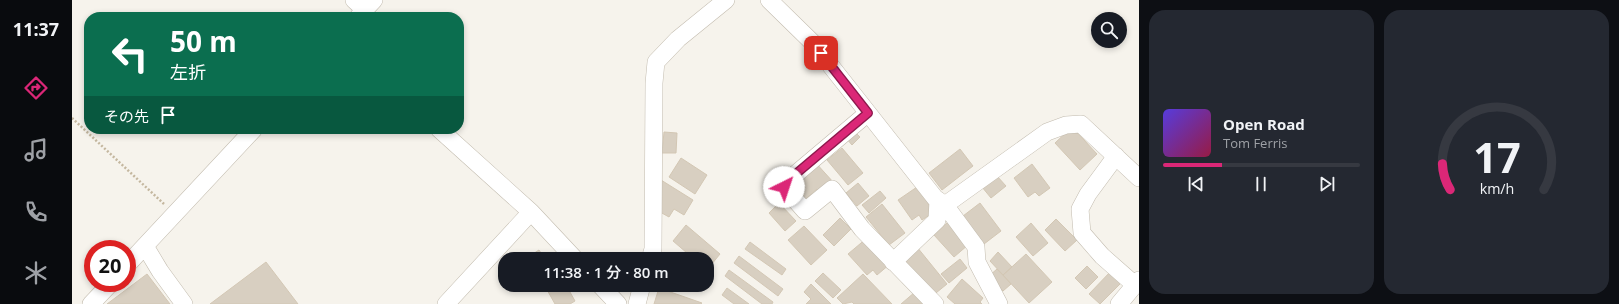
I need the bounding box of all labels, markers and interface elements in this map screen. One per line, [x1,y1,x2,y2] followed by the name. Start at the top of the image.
[1091,12,1127,48] map controls
[1091,12,1127,48] button: search
[13,17,59,41] text: 11:37
[170,22,237,60] text: 50 m
[104,28,156,80] icon: left
[804,36,838,70] pin
[810,42,832,64] icon: arrive
[170,60,206,84] text: 左折
[22,74,50,102] icon: directions
[157,104,179,126] icon: arrive
[104,106,149,126] text: その先
[1223,114,1305,134] text: Open Road
[1473,129,1520,185] text: 17
[1223,134,1288,152] text: Tom Ferris
[22,136,50,164] icon: music
[763,166,805,208] position arrow
[1185,173,1207,195] icon: previous
[1250,173,1272,195] icon: pause
[1316,173,1338,195] icon: next
[1479,179,1514,198] text: km/h
[22,198,50,226] icon: phone
[84,240,136,292] speed limit sign: 20
[22,259,50,287] icon: climate
[543,262,669,282] text: 11:38 · 1 分 · 80 m

